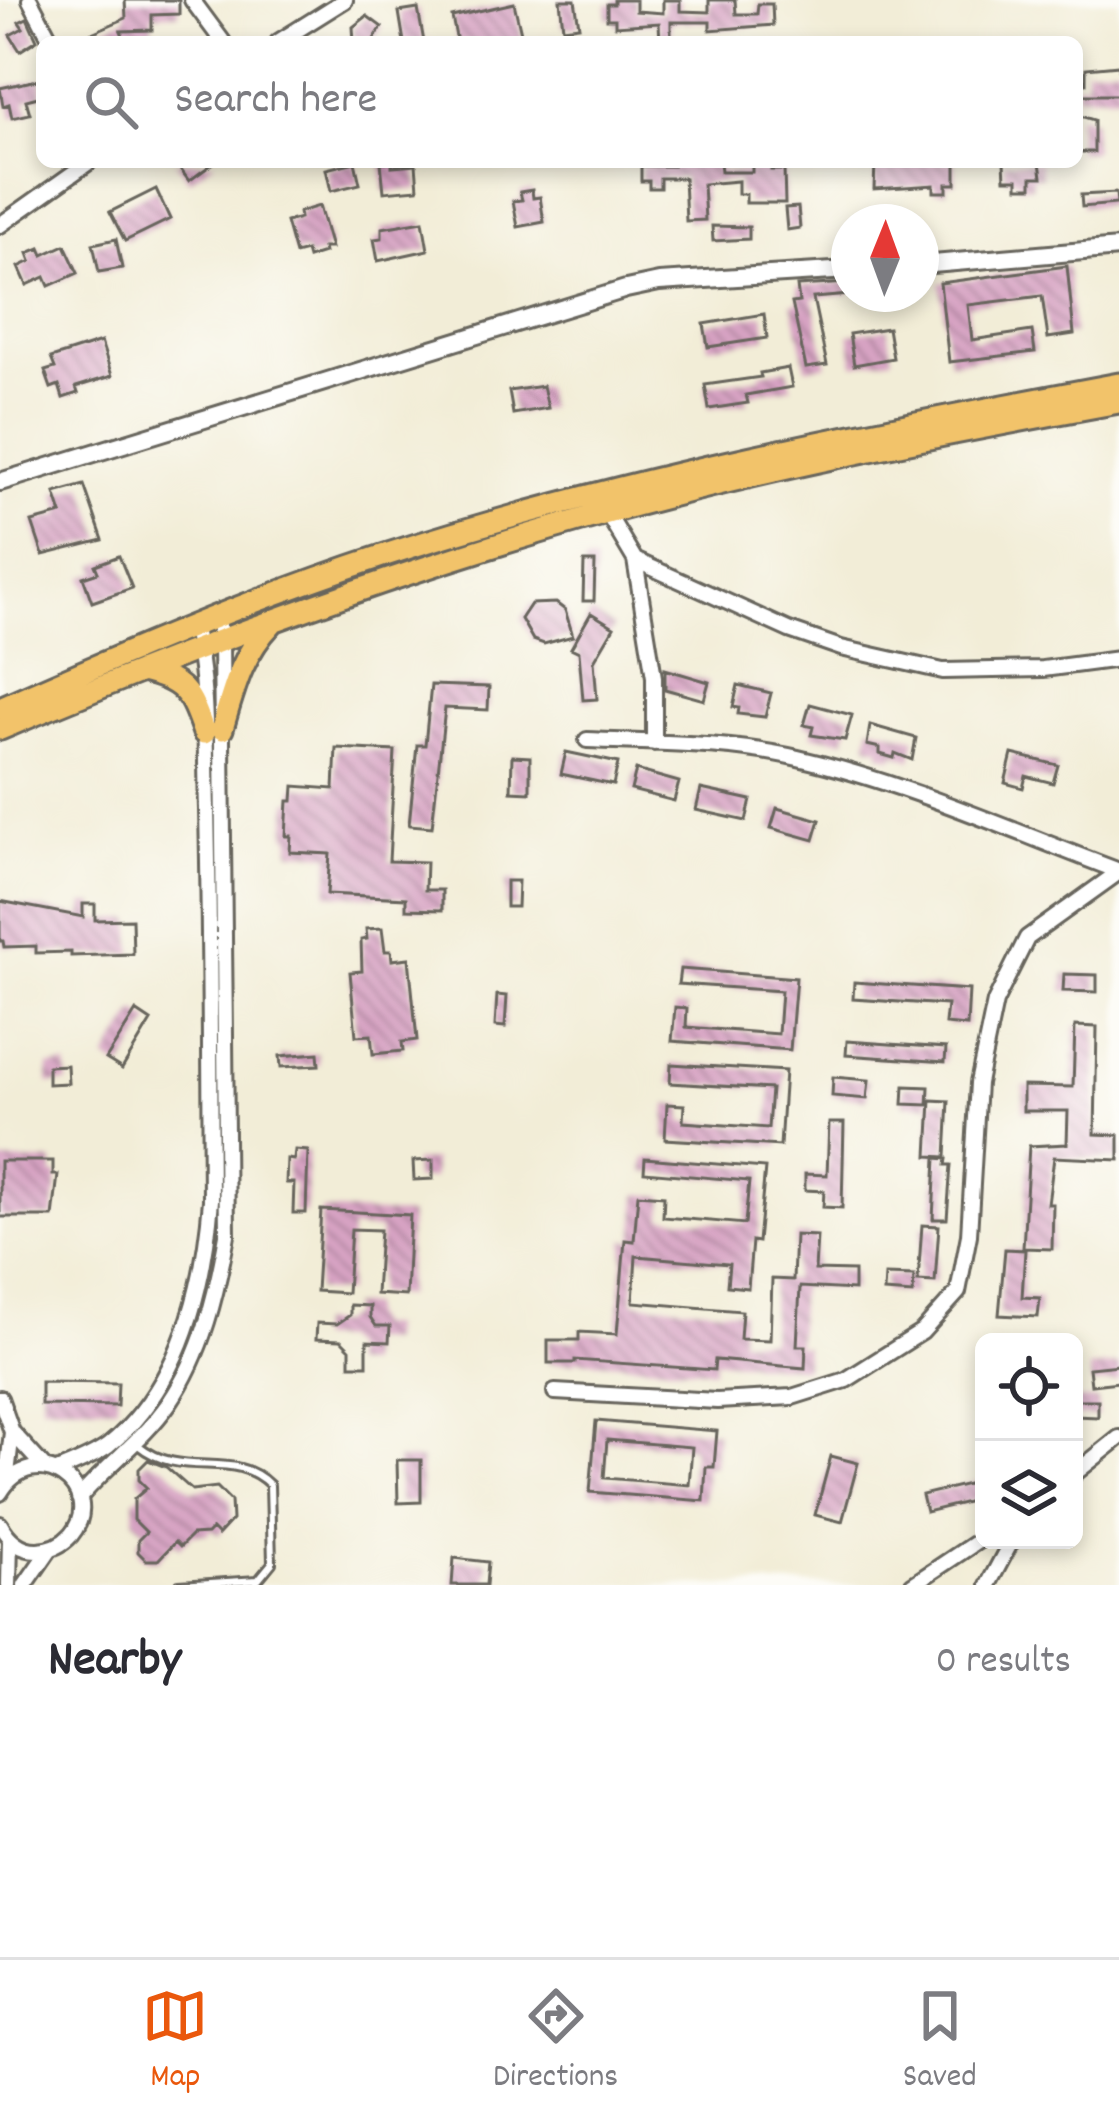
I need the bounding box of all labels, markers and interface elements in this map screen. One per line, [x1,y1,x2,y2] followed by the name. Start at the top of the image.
[36,36,1083,168] search box
[78,69,144,135] icon: search
[174,70,377,134] text: Search here
[831,204,939,312] north arrow
[975,1333,1083,1549] map controls
[975,1333,1083,1441] button: locate
[975,1441,1083,1549] button: layers
[48,1627,181,1699] text: Nearby
[936,1636,1071,1691] text: 0 results
[142,1983,208,2102] tab: Map
[493,1983,618,2102] tab: Directions
[903,1983,977,2102] tab: Saved

